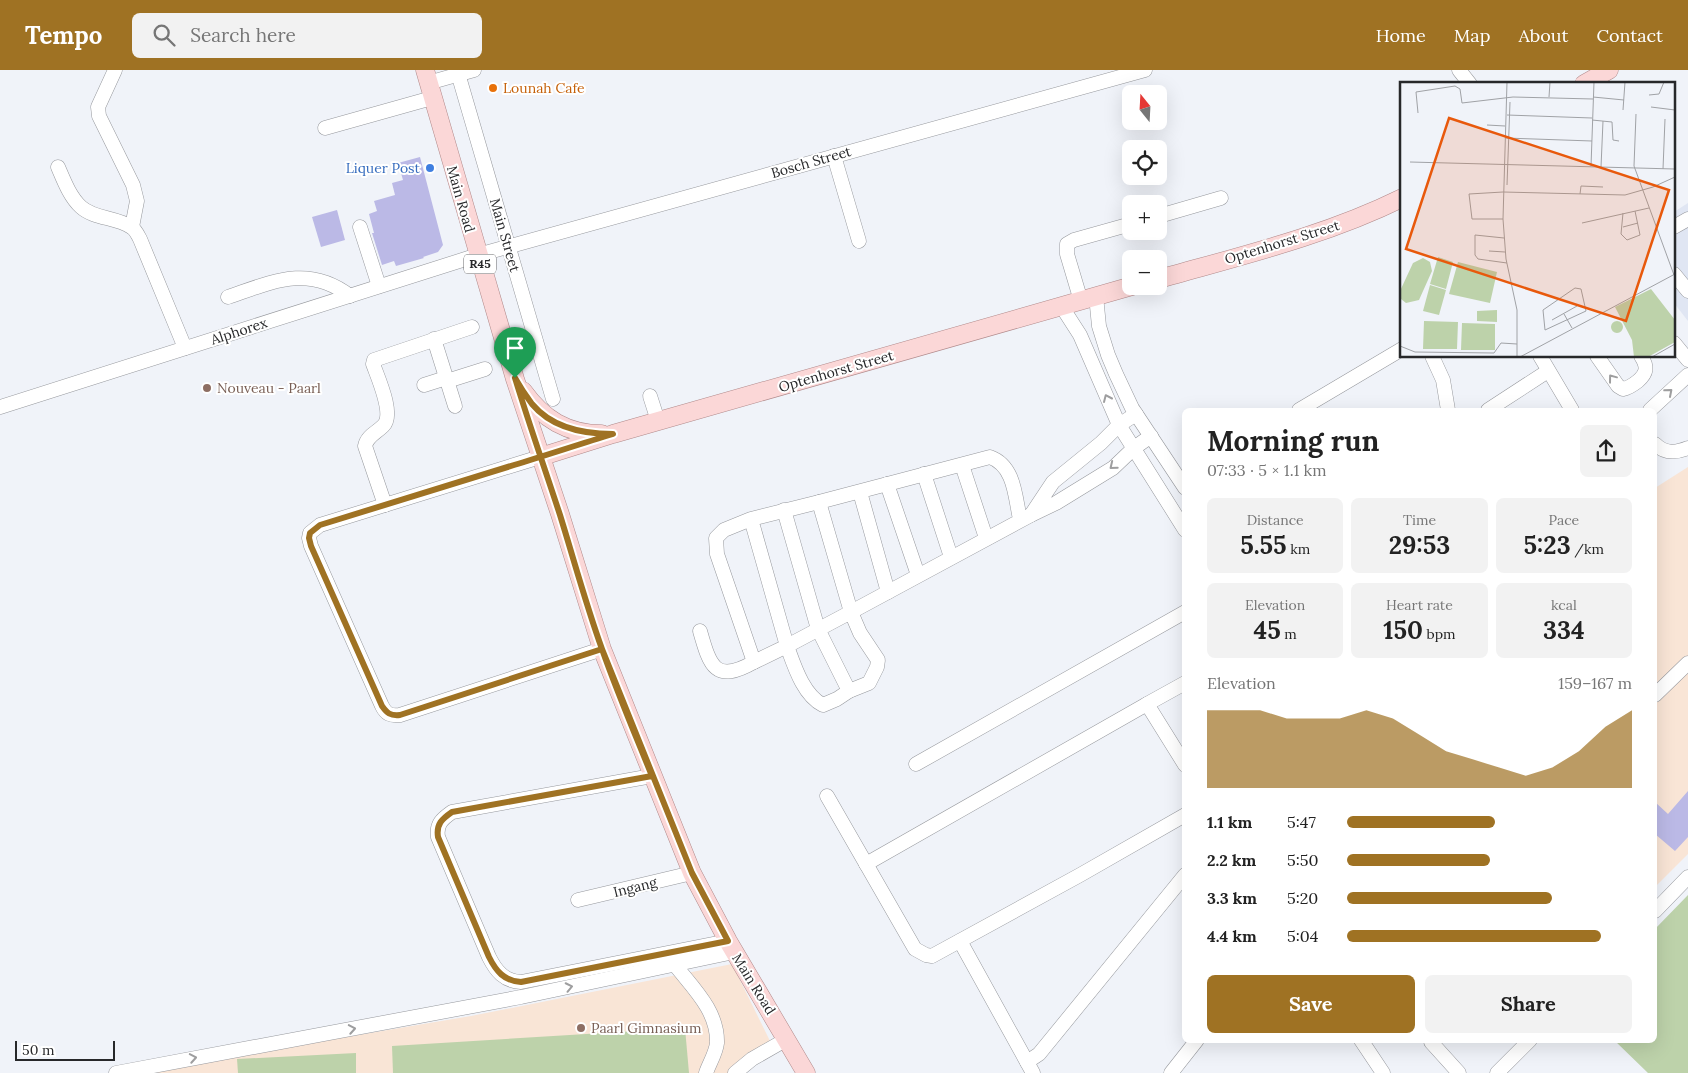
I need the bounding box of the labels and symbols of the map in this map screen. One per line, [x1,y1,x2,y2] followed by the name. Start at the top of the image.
[503,79,585,97] place label: Lounah Cafe
[487,82,499,94] marker: Lounah Cafe
[1400,82,1676,358] inset map
[1122,85,1168,130] north arrow
[769,142,854,182] street label: Bosch Street
[346,159,421,177] place label: Liquer Post
[424,162,436,174] marker: Liquer Post
[443,164,479,234] street label: Main Road
[486,196,524,275] street label: Main Street
[1223,216,1342,268] street label: Optenhorst Street
[464,254,496,273] road number: R45
[207,313,270,349] street label: Alphorex
[494,327,536,378] pin
[776,346,896,396] street label: Optenhorst Street
[1610,375,1618,384] one-way arrow
[217,379,321,397] place label: Nouveau - Paarl
[201,382,213,394] marker: Nouveau - Paarl
[1663,389,1672,398] one-way arrow
[1102,394,1113,403] one-way arrow
[1110,461,1119,470] one-way arrow
[611,873,659,901] street label: Ingang
[728,950,780,1018] street label: Main Road
[565,982,574,993] one-way arrow
[591,1019,702,1037] place label: Paarl Gimnasium
[575,1022,587,1034] marker: Paarl Gimnasium
[348,1024,357,1034] one-way arrow
[15,1038,115,1061] scale bar
[188,1053,197,1063] one-way arrow

